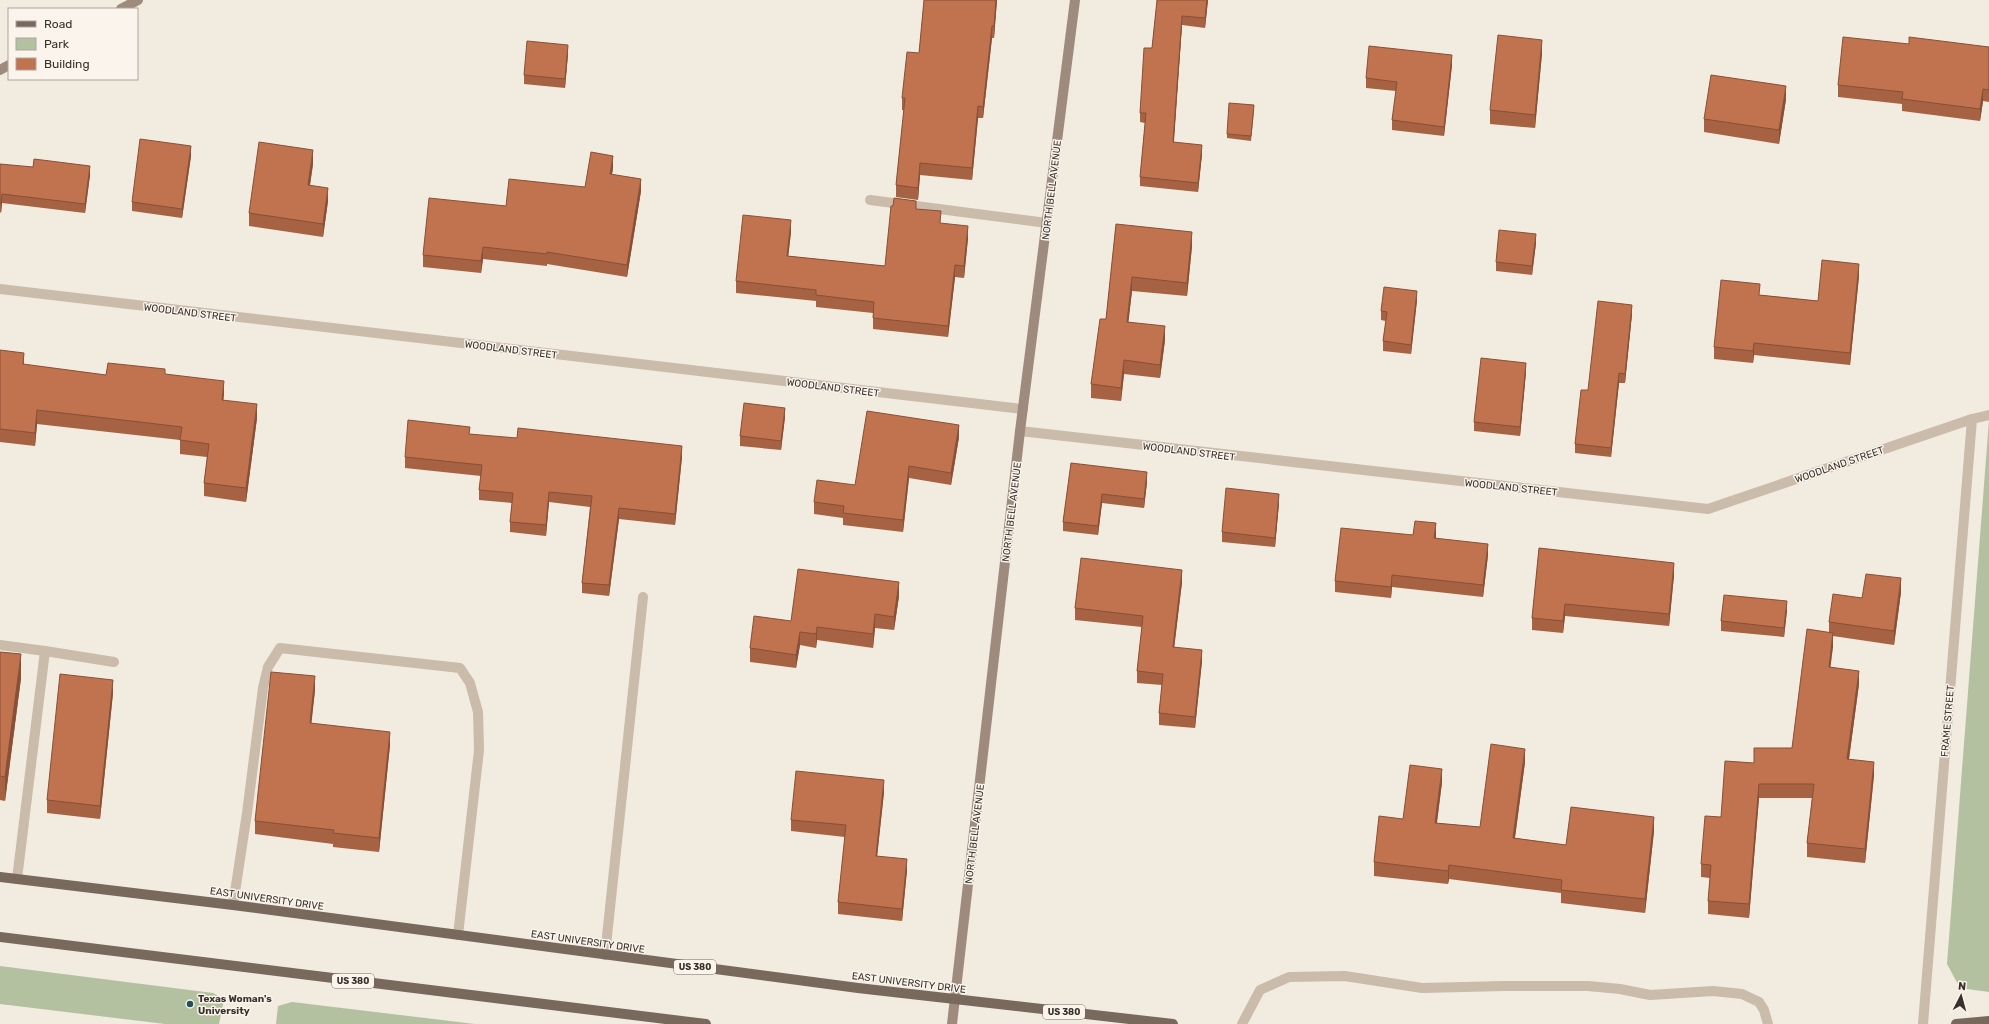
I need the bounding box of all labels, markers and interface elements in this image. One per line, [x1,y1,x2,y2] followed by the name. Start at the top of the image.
[8,8,138,80] legend
[44,17,72,31] text: Road
[44,37,70,51] text: Park
[44,57,90,71] text: Building
[1040,140,1064,241] street label: NORTH BELL AVENUE
[143,301,237,325] street label: WOODLAND STREET
[464,338,558,362] street label: WOODLAND STREET
[786,376,880,400] street label: WOODLAND STREET
[1142,440,1236,464] street label: WOODLAND STREET
[1793,444,1886,486] street label: WOODLAND STREET
[1000,462,1024,563] street label: NORTH BELL AVENUE
[1464,477,1558,499] street label: WOODLAND STREET
[1939,685,1957,757] street label: FRAME STREET
[963,784,987,885] street label: NORTH BELL AVENUE
[209,885,325,913] street label: EAST UNIVERSITY DRIVE
[530,928,646,956] street label: EAST UNIVERSITY DRIVE
[674,960,716,974] road number: US 380
[851,970,967,996] street label: EAST UNIVERSITY DRIVE
[332,974,374,988] road number: US 380
[1941,976,1981,1016] north arrow
[1957,980,1967,993] text: N
[198,993,272,1017] place label: Texas Woman's University
[185,999,195,1009] marker: Texas Woman's University
[1043,1005,1085,1019] road number: US 380

